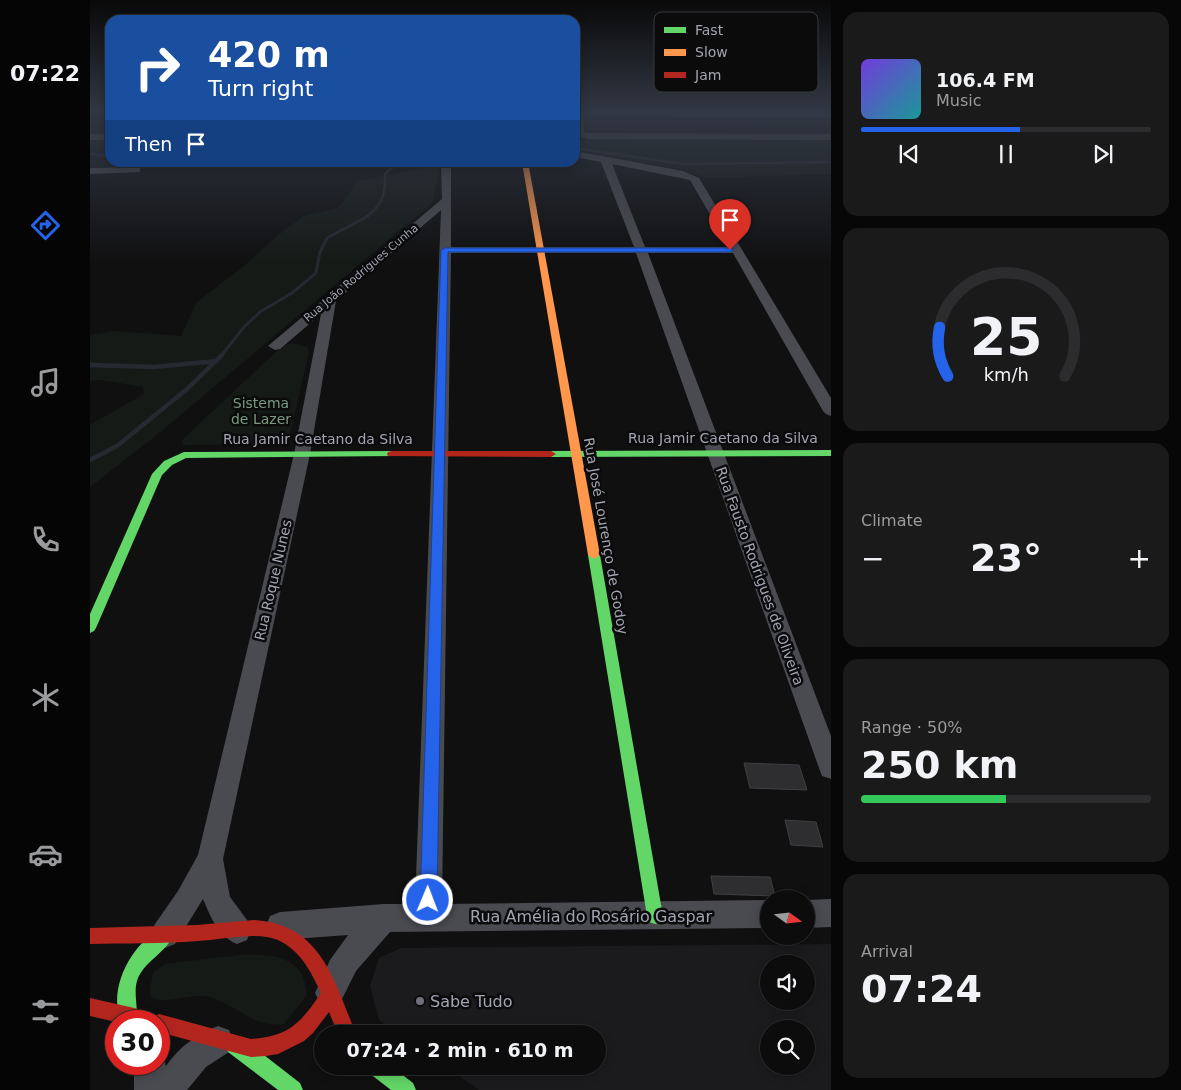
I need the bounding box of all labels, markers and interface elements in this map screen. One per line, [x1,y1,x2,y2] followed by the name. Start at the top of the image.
[654,12,818,92] legend
[695,22,724,38] text: Fast
[125,35,190,100] icon: right
[208,35,330,75] text: 420 m
[695,44,728,60] text: Slow
[10,61,80,86] text: 07:22
[694,67,721,83] text: Jam
[936,69,1035,91] text: 106.4 FM
[208,76,313,101] text: Turn right
[936,91,982,110] text: Music
[182,130,210,158] icon: arrive
[125,133,172,155] text: Then
[895,140,923,168] icon: previous
[992,140,1020,168] icon: pause
[1089,140,1117,168] icon: next
[709,199,751,250] pin
[716,206,744,234] icon: arrive
[28,208,63,243] icon: directions
[301,221,421,325] street label: Rua João Rodrigues Cunha
[970,307,1042,367] text: 25
[983,364,1029,385] text: km/h
[28,365,63,400] icon: music
[231,395,291,427] park label: Sistema de Lazer
[628,430,818,446] street label: Rua Jamir Caetano da Silva
[223,431,413,447] street label: Rua Jamir Caetano da Silva
[581,436,631,636] street label: Rua José Lourenço de Godoy
[713,465,807,687] street label: Rua Fausto Rodrigues de Oliveira
[861,511,923,530] text: Climate
[251,518,295,642] street label: Rua Roque Nunes
[28,522,63,557] icon: phone
[970,536,1042,580] text: 23°
[861,542,884,575] text: −
[1128,542,1151,575] text: +
[28,680,63,715] icon: climate
[861,718,963,737] text: Range · 50%
[861,743,1018,787] text: 250 km
[28,837,63,872] icon: car
[401,873,453,925] position arrow
[760,890,815,945] north arrow
[760,890,815,1075] map controls
[470,907,712,926] street label: Rua Amélia do Rosário Gaspar
[861,942,913,961] text: Arrival
[760,955,815,1010] button: sound
[861,967,982,1011] text: 07:24
[430,992,512,1011] place label: Sabe Tudo
[28,994,63,1029] icon: filters
[414,995,426,1007] marker: Sabe Tudo
[105,1010,170,1075] speed limit sign: 30
[760,1020,815,1075] button: search
[346,1039,574,1061] text: 07:24 · 2 min · 610 m

